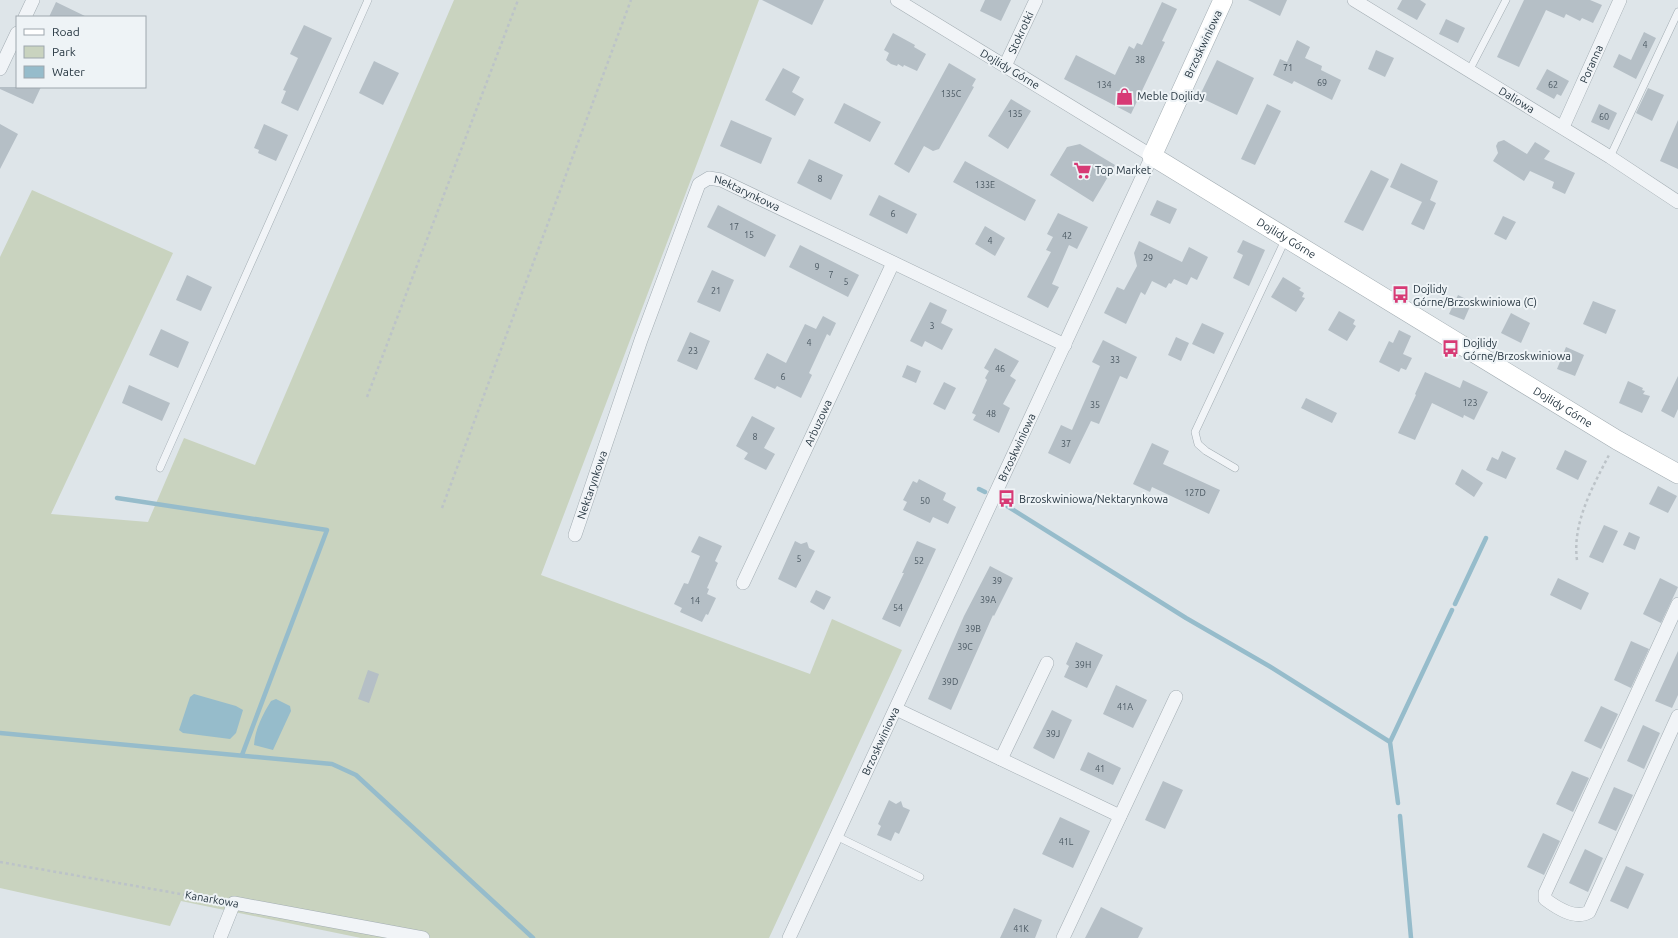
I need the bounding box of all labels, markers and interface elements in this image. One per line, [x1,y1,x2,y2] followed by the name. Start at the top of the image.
[1182,8,1224,80] street label: Brzoskwiniowa
[1006,9,1036,56] street label: Stokrotki
[16,16,146,88] legend
[52,25,80,38] text: Road
[1642,40,1648,50] house number: 4
[1577,43,1605,85] street label: Poranna
[52,45,76,58] text: Park
[978,47,1042,91] street label: Dojlidy Górne
[1135,55,1145,65] house number: 38
[1283,63,1293,73] house number: 71
[52,65,85,78] text: Water
[1317,78,1327,88] house number: 69
[1096,80,1112,90] house number: 134
[1548,80,1558,90] house number: 62
[1497,84,1537,115] street label: Daliowa
[1114,86,1134,106] shop icon: Meble Dojlidy
[941,89,962,99] house number: 135C
[1137,90,1205,102] place label: Meble Dojlidy
[1007,109,1023,119] house number: 135
[1599,112,1609,122] house number: 60
[1072,160,1092,180] supermarket icon: Top Market
[1095,164,1152,176] place label: Top Market
[713,173,782,213] street label: Nektarynkowa
[817,174,823,184] house number: 8
[975,180,995,190] house number: 133E
[890,209,896,219] house number: 6
[1255,216,1318,261] street label: Dojlidy Górne
[729,222,739,232] house number: 17
[744,230,754,240] house number: 15
[1062,231,1072,241] house number: 42
[987,236,993,246] house number: 4
[1143,253,1153,263] house number: 29
[814,262,820,272] house number: 9
[828,270,834,280] house number: 7
[843,277,849,287] house number: 5
[1413,283,1537,309] place label: Dojlidy Górne/Brzoskwiniowa (C)
[1390,285,1410,305] bus stop icon: Dojlidy Górne/Brzoskwiniowa (C)
[711,286,721,296] house number: 21
[929,321,935,331] house number: 3
[1463,337,1571,362] place label: Dojlidy Górne/Brzoskwiniowa
[806,338,812,348] house number: 4
[1440,339,1460,359] bus stop icon: Dojlidy Górne/Brzoskwiniowa
[688,346,698,356] house number: 23
[1110,355,1120,365] house number: 33
[995,364,1005,374] house number: 46
[780,372,786,382] house number: 6
[1531,384,1595,430] street label: Dojlidy Górne
[802,398,834,448] street label: Arbuzowa
[1462,398,1478,408] house number: 123
[1090,400,1100,410] house number: 35
[986,409,996,419] house number: 48
[996,411,1038,483] street label: Brzoskwiniowa
[752,432,758,442] house number: 8
[1061,439,1071,449] house number: 37
[575,449,609,521] street label: Nektarynkowa
[1184,488,1206,498] house number: 127D
[996,489,1016,509] bus stop icon: Brzoskwiniowa/Nektarynkowa
[1019,493,1168,505] place label: Brzoskwiniowa/Nektarynkowa
[920,496,930,506] house number: 50
[796,554,802,564] house number: 5
[914,556,924,566] house number: 52
[992,576,1002,586] house number: 39
[980,595,996,605] house number: 39A
[690,596,700,606] house number: 14
[893,603,903,613] house number: 54
[965,624,981,634] house number: 39B
[957,642,973,652] house number: 39C
[1075,660,1091,670] house number: 39H
[942,677,958,687] house number: 39D
[1117,702,1133,712] house number: 41A
[859,705,901,777] street label: Brzoskwiniowa
[1046,729,1060,739] house number: 39J
[1095,764,1105,774] house number: 41
[1059,837,1074,847] house number: 41L
[184,888,240,910] street label: Kanarkowa
[1013,924,1029,934] house number: 41K

